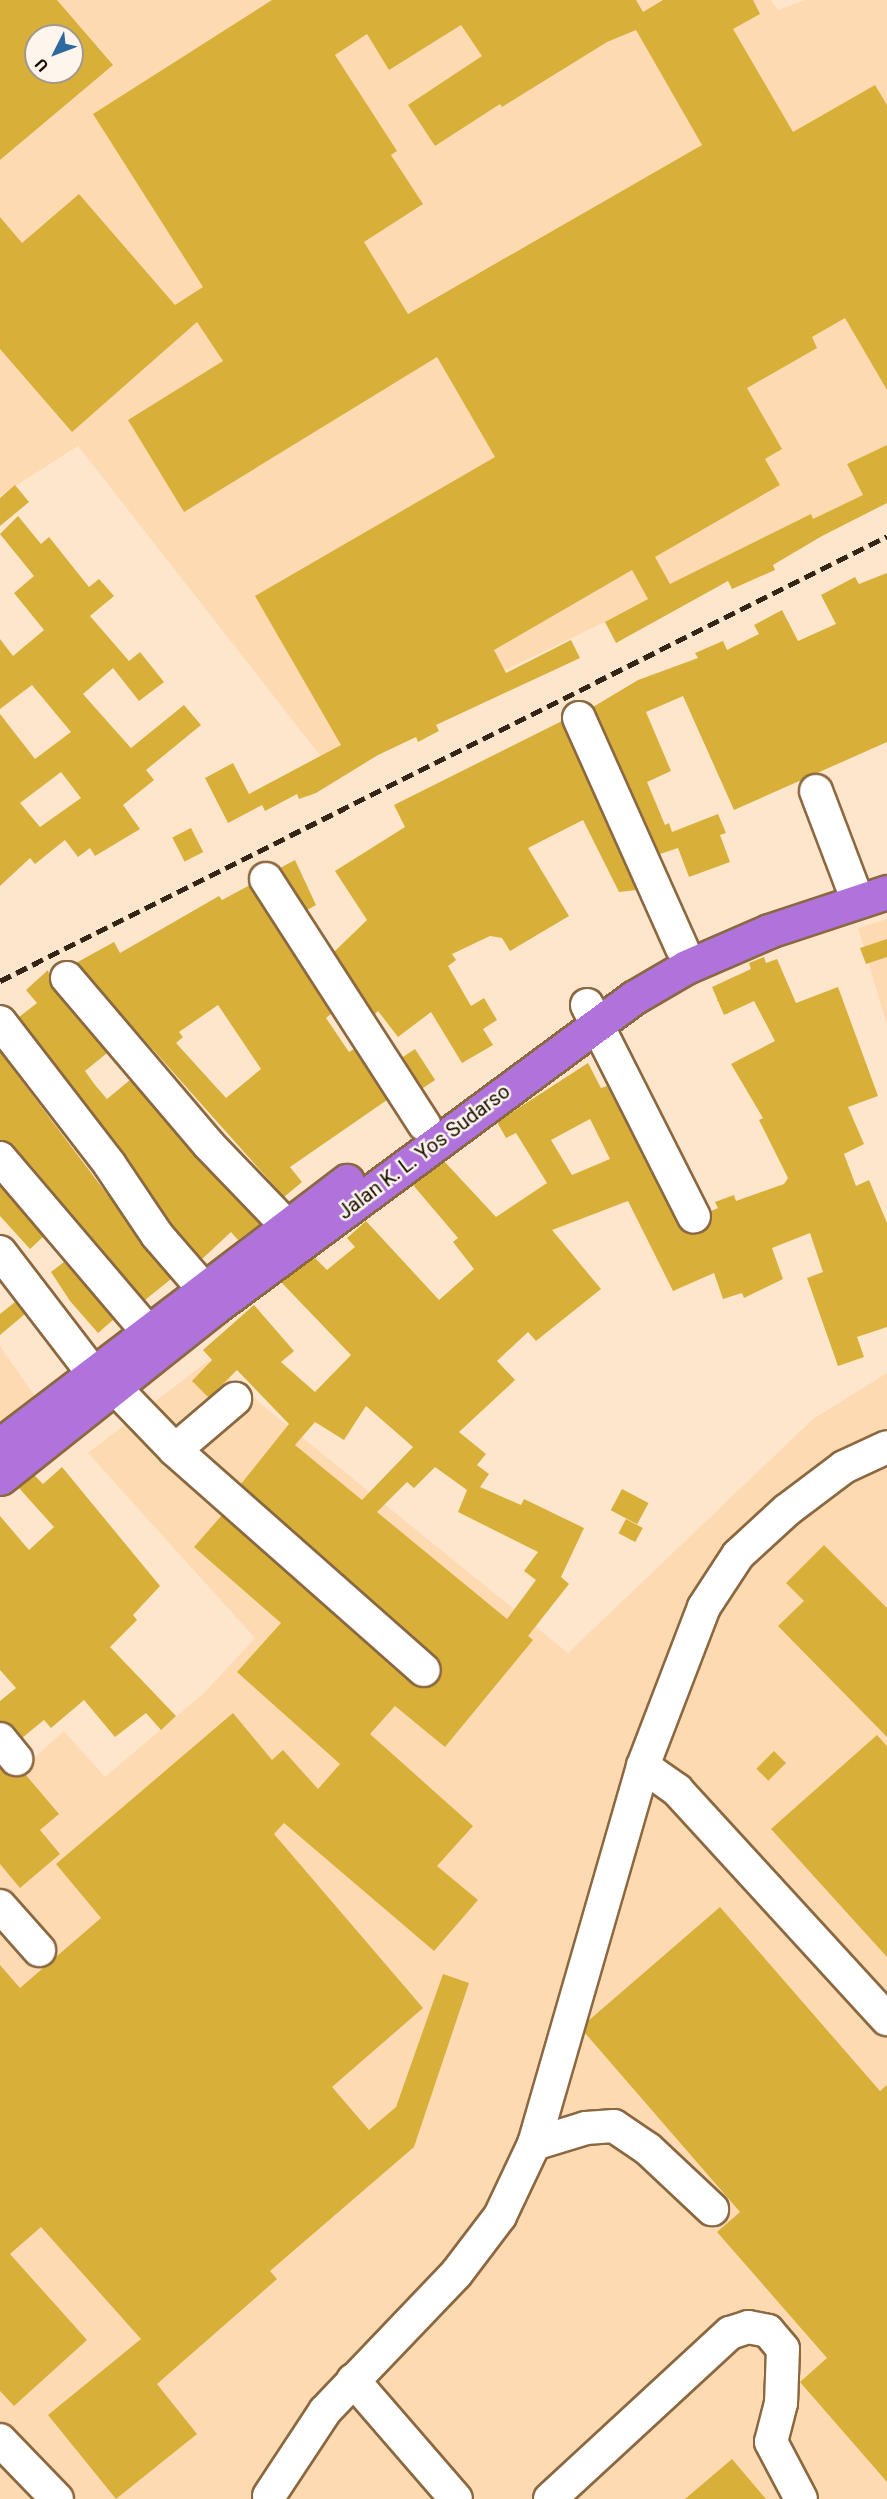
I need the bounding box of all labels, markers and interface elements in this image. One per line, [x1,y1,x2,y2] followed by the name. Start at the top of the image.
[24,24,84,84] north arrow
[31,55,52,75] text: U
[333,1080,515,1224] street label: Jalan K. L. Yos Sudarso

